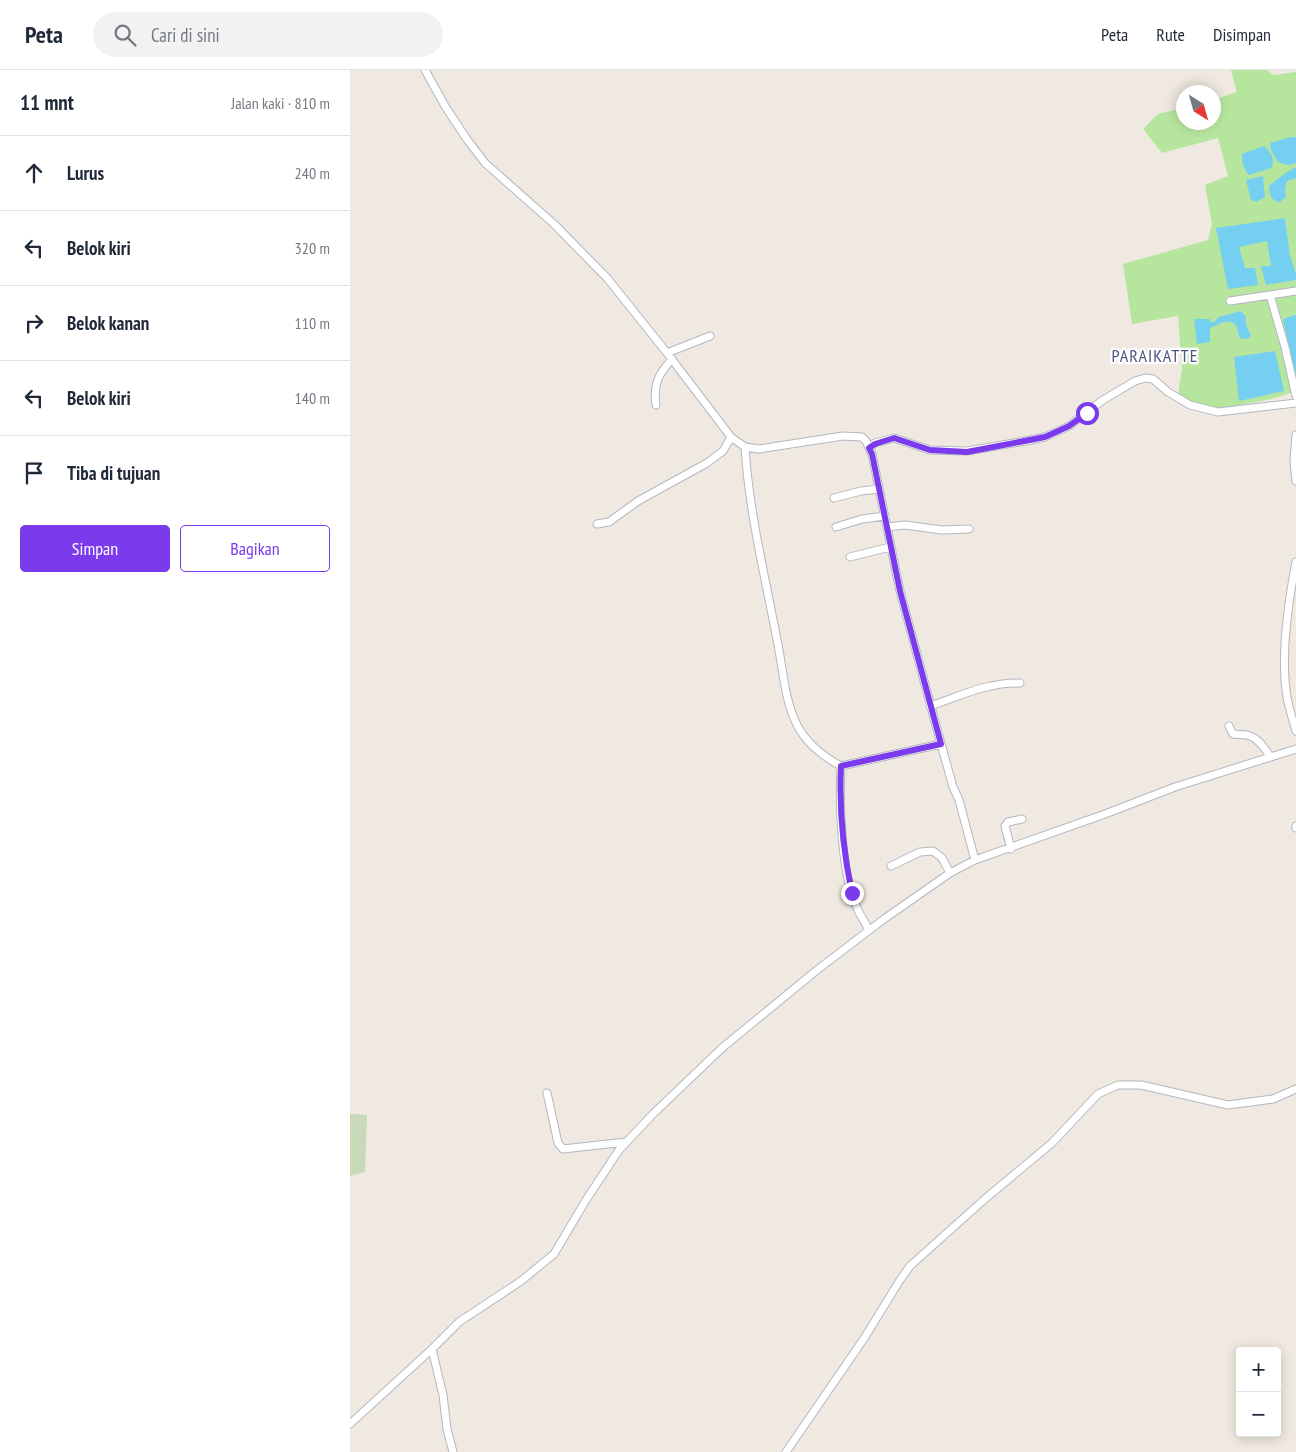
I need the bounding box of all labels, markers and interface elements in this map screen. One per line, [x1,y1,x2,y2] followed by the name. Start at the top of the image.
[93,12,443,57] search box
[25,19,63,50] text: Peta
[111,21,139,49] icon: search
[151,23,220,47] text: Cari di sini
[1101,23,1128,46] text: Peta
[1156,23,1185,46] text: Rute
[1213,23,1271,46] text: Disimpan
[1176,85,1221,130] north arrow
[20,89,74,116] text: 11 mnt
[231,93,330,113] text: Jalan kaki · 810 m
[20,159,48,187] icon: ahead
[67,161,104,185] text: Lurus
[295,163,330,183] text: 240 m
[20,234,48,262] icon: left
[67,236,131,260] text: Belok kiri
[295,238,330,258] text: 320 m
[20,309,48,337] icon: right
[67,311,149,335] text: Belok kanan
[295,313,330,333] text: 110 m
[1112,344,1198,367] district label: PARAIKATTE
[20,384,48,412] icon: left
[67,386,131,410] text: Belok kiri
[295,388,330,408] text: 140 m
[1076,402,1099,425] route start
[20,459,48,487] icon: arrive
[67,461,160,485] text: Tiba di tujuan
[20,525,170,572] button: Simpan
[180,525,330,572] button: Bagikan
[841,882,864,905] route end
[1236,1347,1281,1437] map controls
[1236,1347,1281,1392] button: +
[1236,1392,1281,1437] button: −

